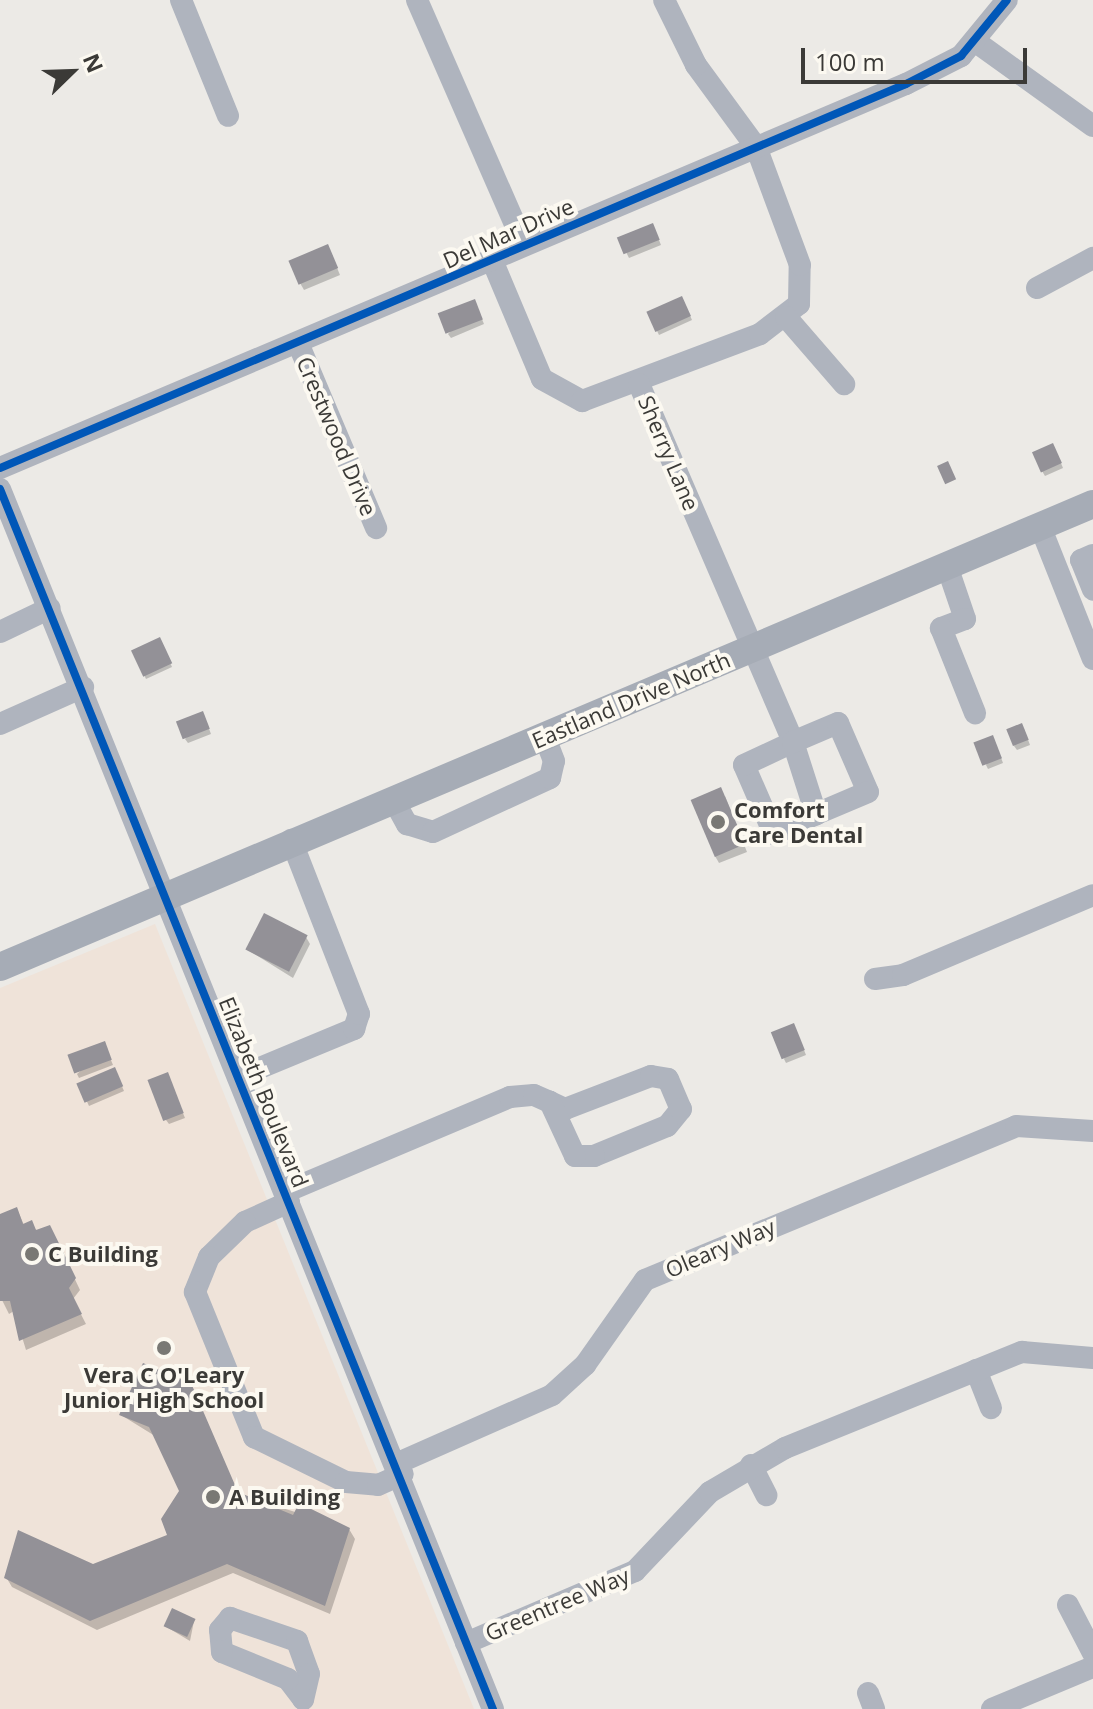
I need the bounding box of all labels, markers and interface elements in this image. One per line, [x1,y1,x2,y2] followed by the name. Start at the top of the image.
[32,32,112,112] north arrow
[805,32,1031,82] scale bar
[815,45,885,78] text: 100 m
[77,49,111,77] text: N
[439,192,577,274] street label: Del Mar Drive
[292,353,382,519] street label: Crestwood Drive
[633,392,705,514] street label: Sherry Lane
[528,646,734,754] street label: Eastland Drive North
[734,796,863,848] place label: Comfort Care Dental
[709,813,727,831] marker: Comfort Care Dental
[214,993,314,1191] street label: Elizabeth Boulevard
[661,1213,779,1283] street label: Oleary Way
[48,1241,158,1267] place label: C Building
[23,1245,41,1263] marker: C Building
[155,1339,173,1357] marker: Vera C O'Leary Junior High School
[64,1361,264,1412] place label: Vera C O'Leary Junior High School
[229,1484,340,1510] place label: A Building
[204,1488,222,1506] marker: A Building
[481,1562,633,1646] street label: Greentree Way

